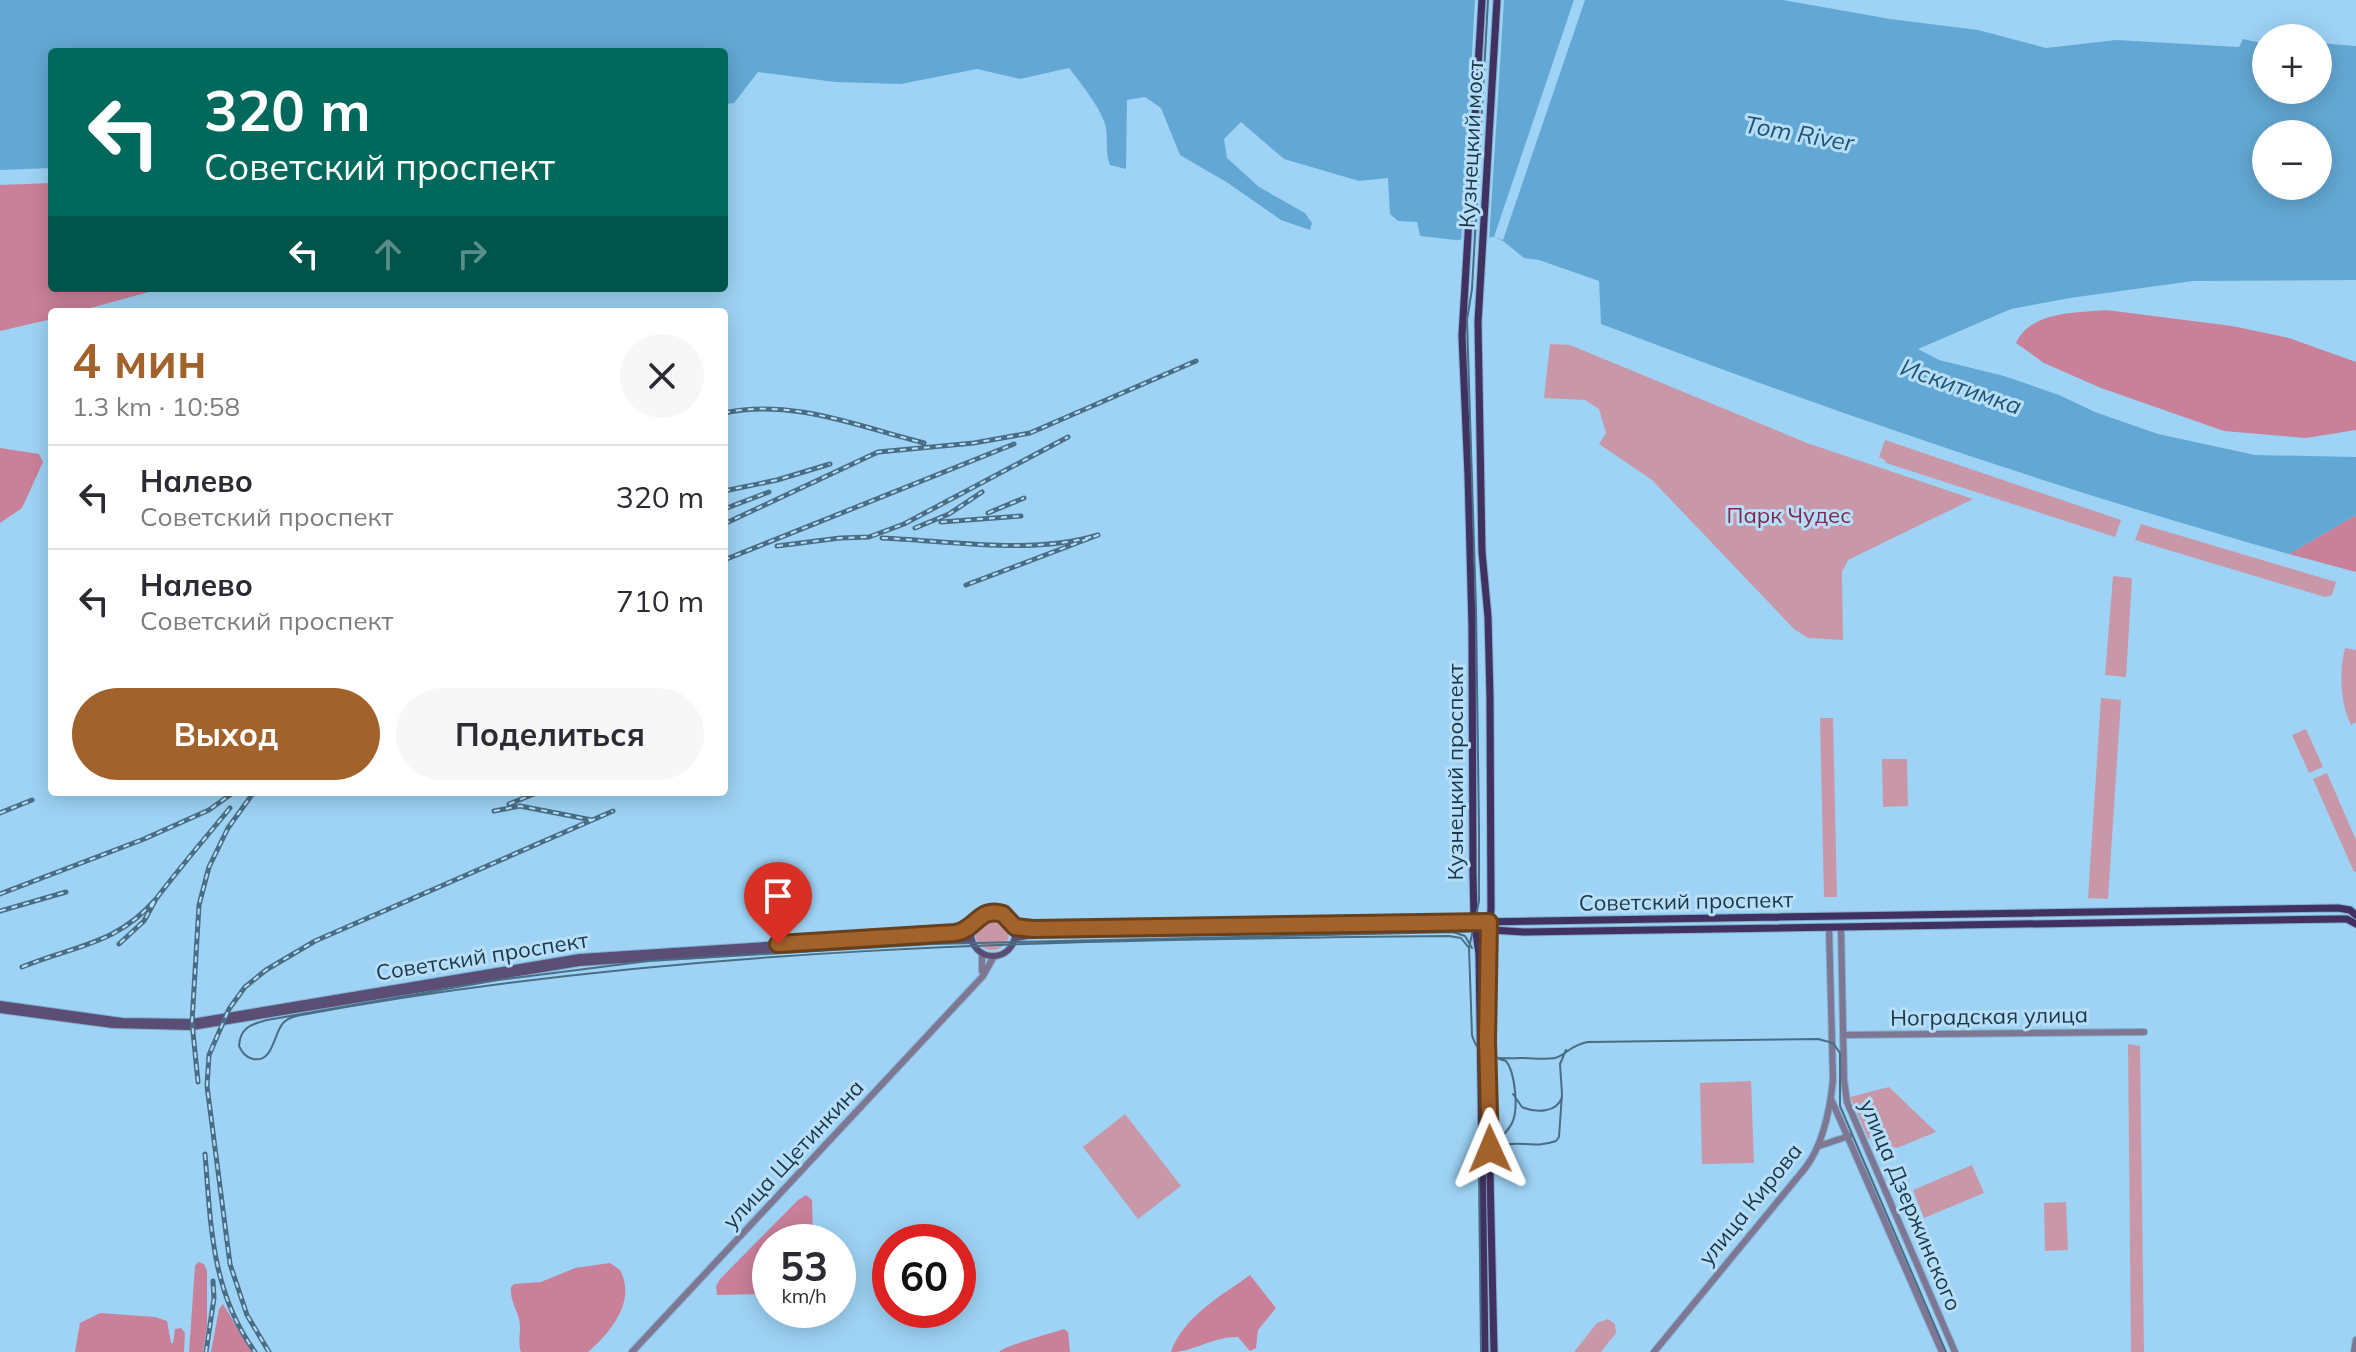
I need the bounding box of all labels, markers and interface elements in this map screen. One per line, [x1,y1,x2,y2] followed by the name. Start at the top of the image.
[2252,24,2332,200] map controls
[2252,24,2332,104] button: +
[1453,59,1489,229] street label: Кузнецкий мост
[204,75,371,145] text: 320 m
[72,80,176,184] icon: left
[1742,109,1857,158] water label: Tom River
[2252,120,2332,200] button: −
[204,144,555,189] text: Советский проспект
[282,232,326,276] icon: left
[366,232,410,276] icon: ahead
[450,232,494,276] icon: right
[72,330,207,390] text: 4 мин
[620,334,704,418] button: close
[1897,351,2026,421] water label: Искитимка
[72,390,240,423] text: 1.3 km · 10:58
[140,462,253,500] text: Налево
[72,475,116,519] icon: left
[616,478,704,516] text: 320 m
[140,500,393,533] text: Советский проспект
[1727,501,1851,529] park label: Парк Чудес
[140,566,253,604] text: Налево
[72,579,116,623] icon: left
[616,582,704,620] text: 710 m
[140,604,393,637] text: Советский проспект
[1441,663,1469,881] street label: Кузнецкий проспект
[72,688,380,780] button: Выход
[396,688,704,780] button: Поделиться
[744,862,812,944] pin
[756,874,800,918] icon: arrive
[1579,885,1793,917] street label: Советский проспект
[374,925,590,987] street label: Советский проспект
[1890,1000,2088,1032] street label: Ноградская улица
[716,1073,870,1235] street label: улица Щетинкина
[1854,1095,1968,1315] street label: улица Дзержинского
[1448,1107,1532,1191] position arrow
[1692,1137,1808,1271] street label: улица Кирова
[872,1224,976,1328] speed limit sign: 60
[780,1241,828,1291] text: 53
[781,1283,827,1308] text: km/h

